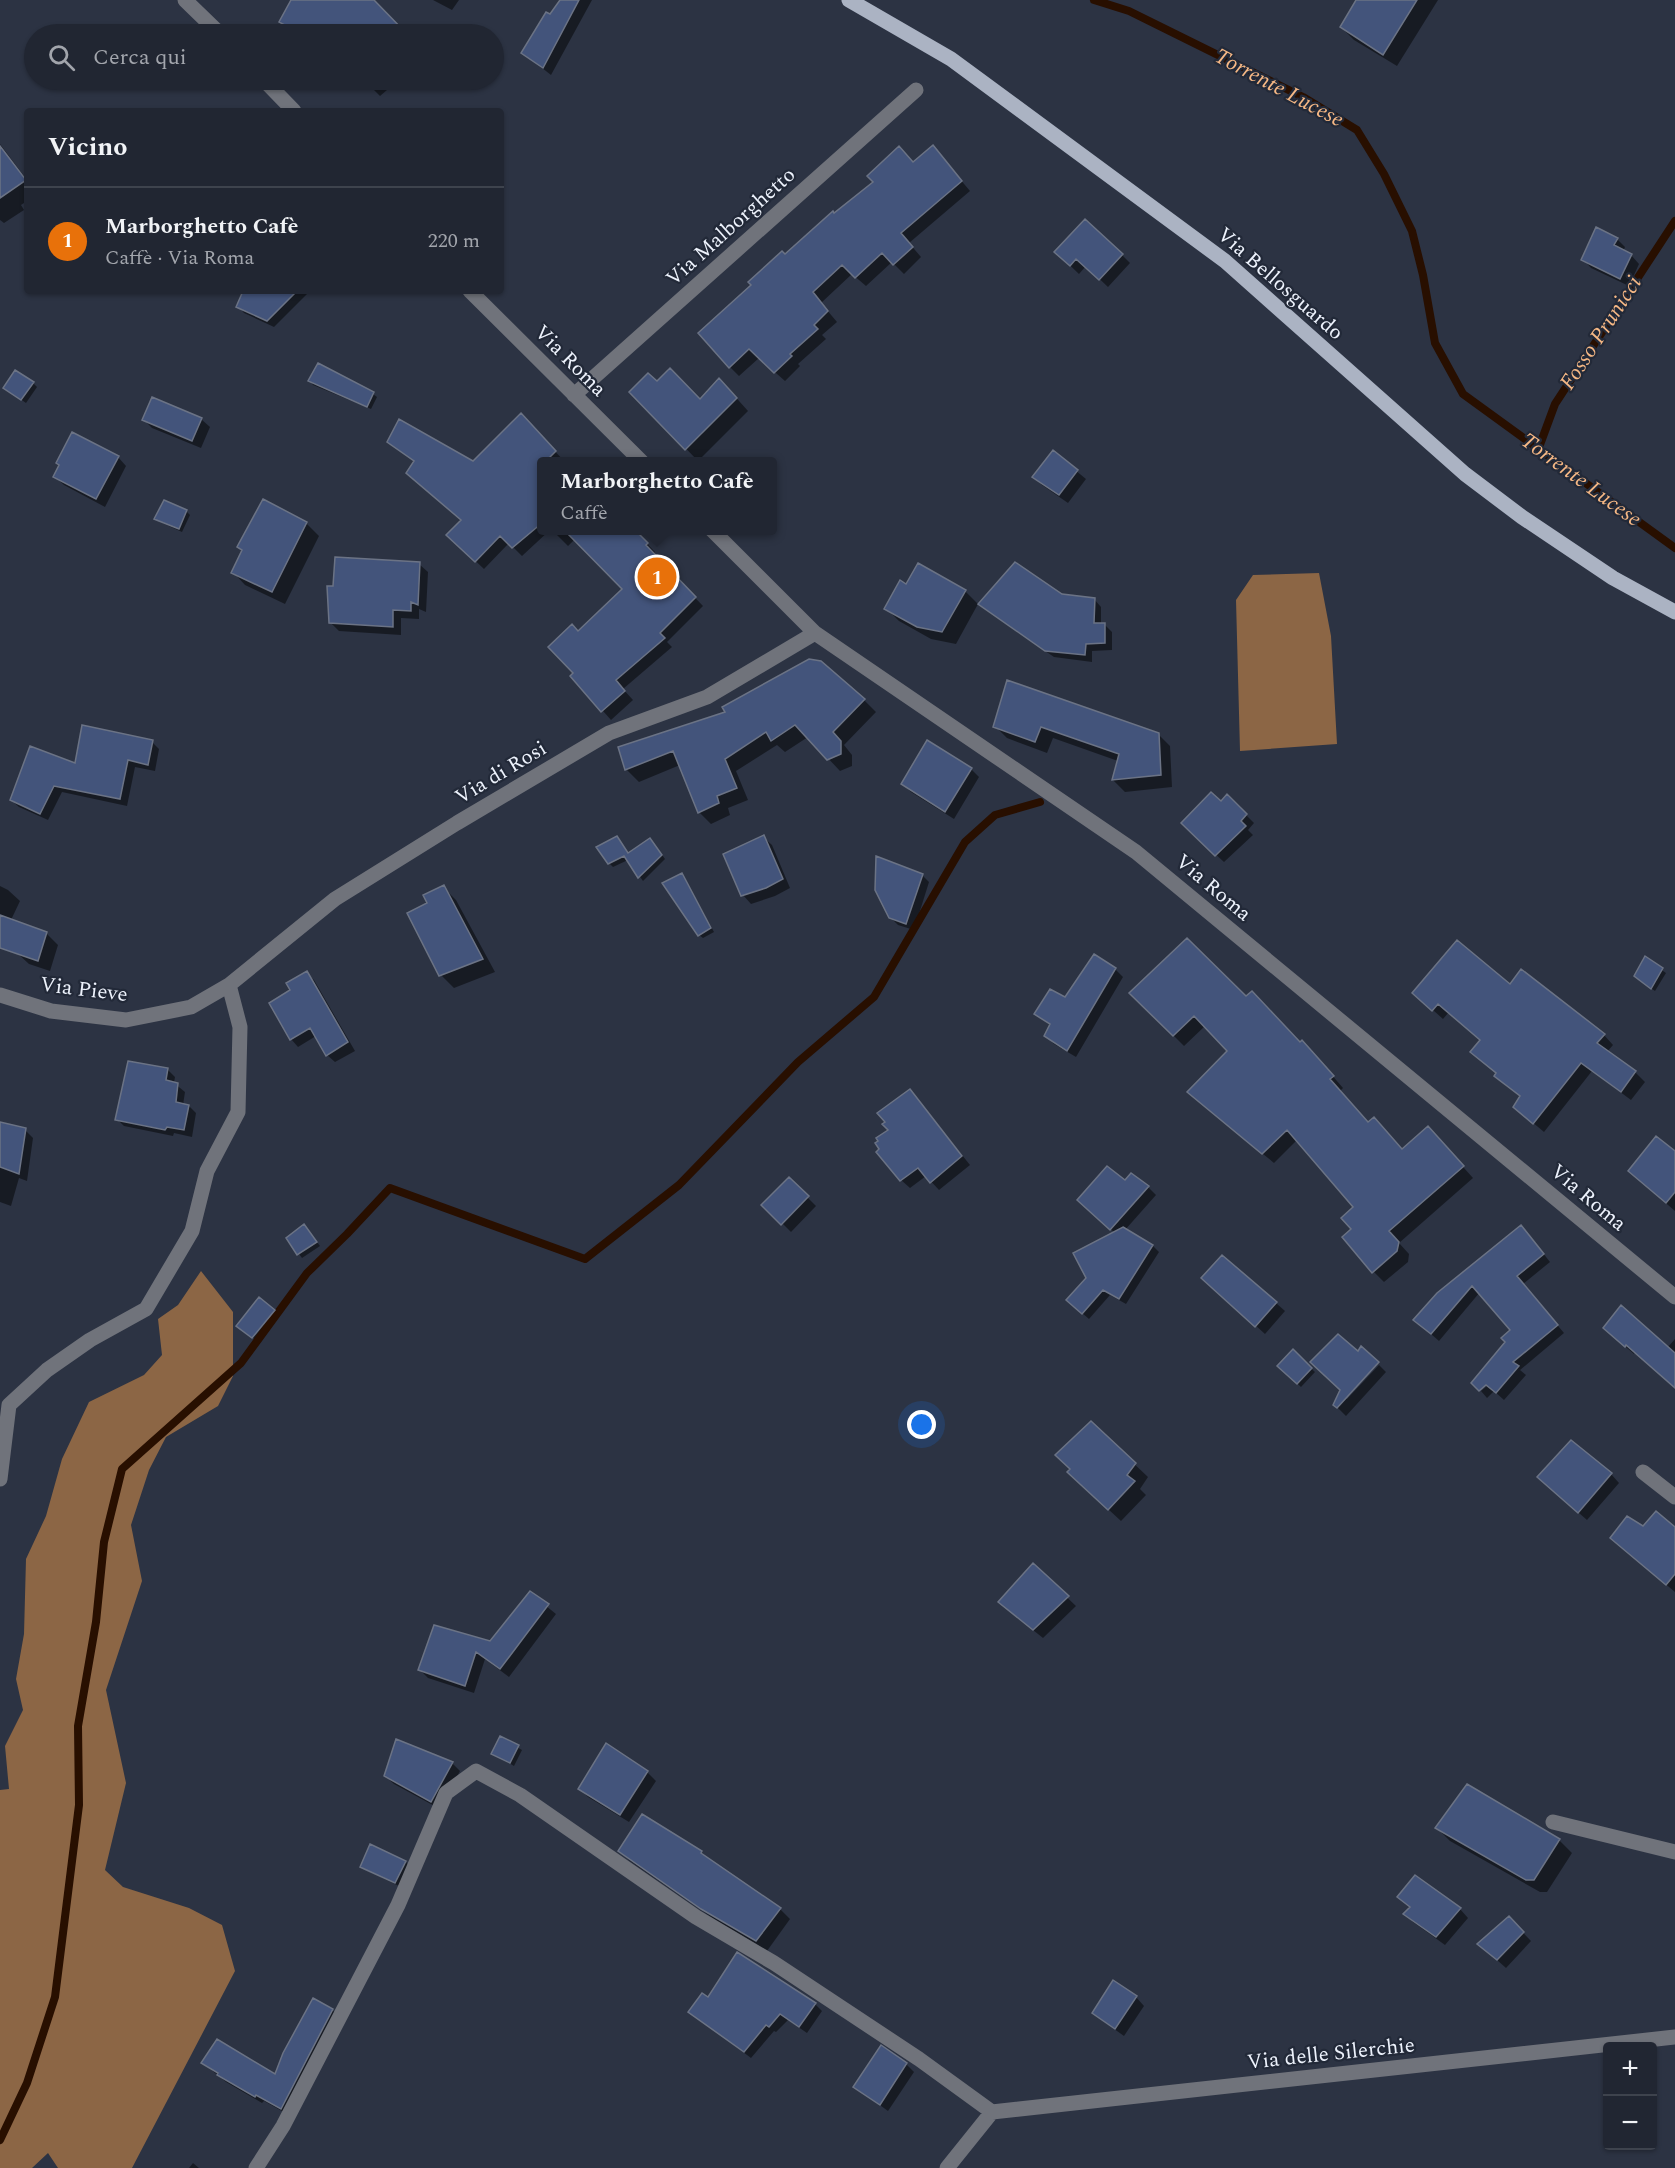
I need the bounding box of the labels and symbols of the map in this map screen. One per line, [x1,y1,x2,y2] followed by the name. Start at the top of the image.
[1208,40,1350,136] water label: Torrente Lucese
[659,160,803,294] street label: Via Malborghetto
[1209,220,1351,348] street label: Via Bellosguardo
[1552,269,1650,397] water label: Fosso Prunicci
[526,317,614,405] street label: Via Roma
[1514,425,1648,535] water label: Torrente Lucese
[638,554,676,600] pin: 1
[449,733,553,813] street label: Via di Rosi
[1168,846,1259,930] street label: Via Roma
[38,969,130,1011] street label: Via Pieve
[1543,1156,1634,1240] street label: Via Roma
[907,1410,936,1439] your location
[1245,2029,1417,2079] street label: Via delle Silerchie

